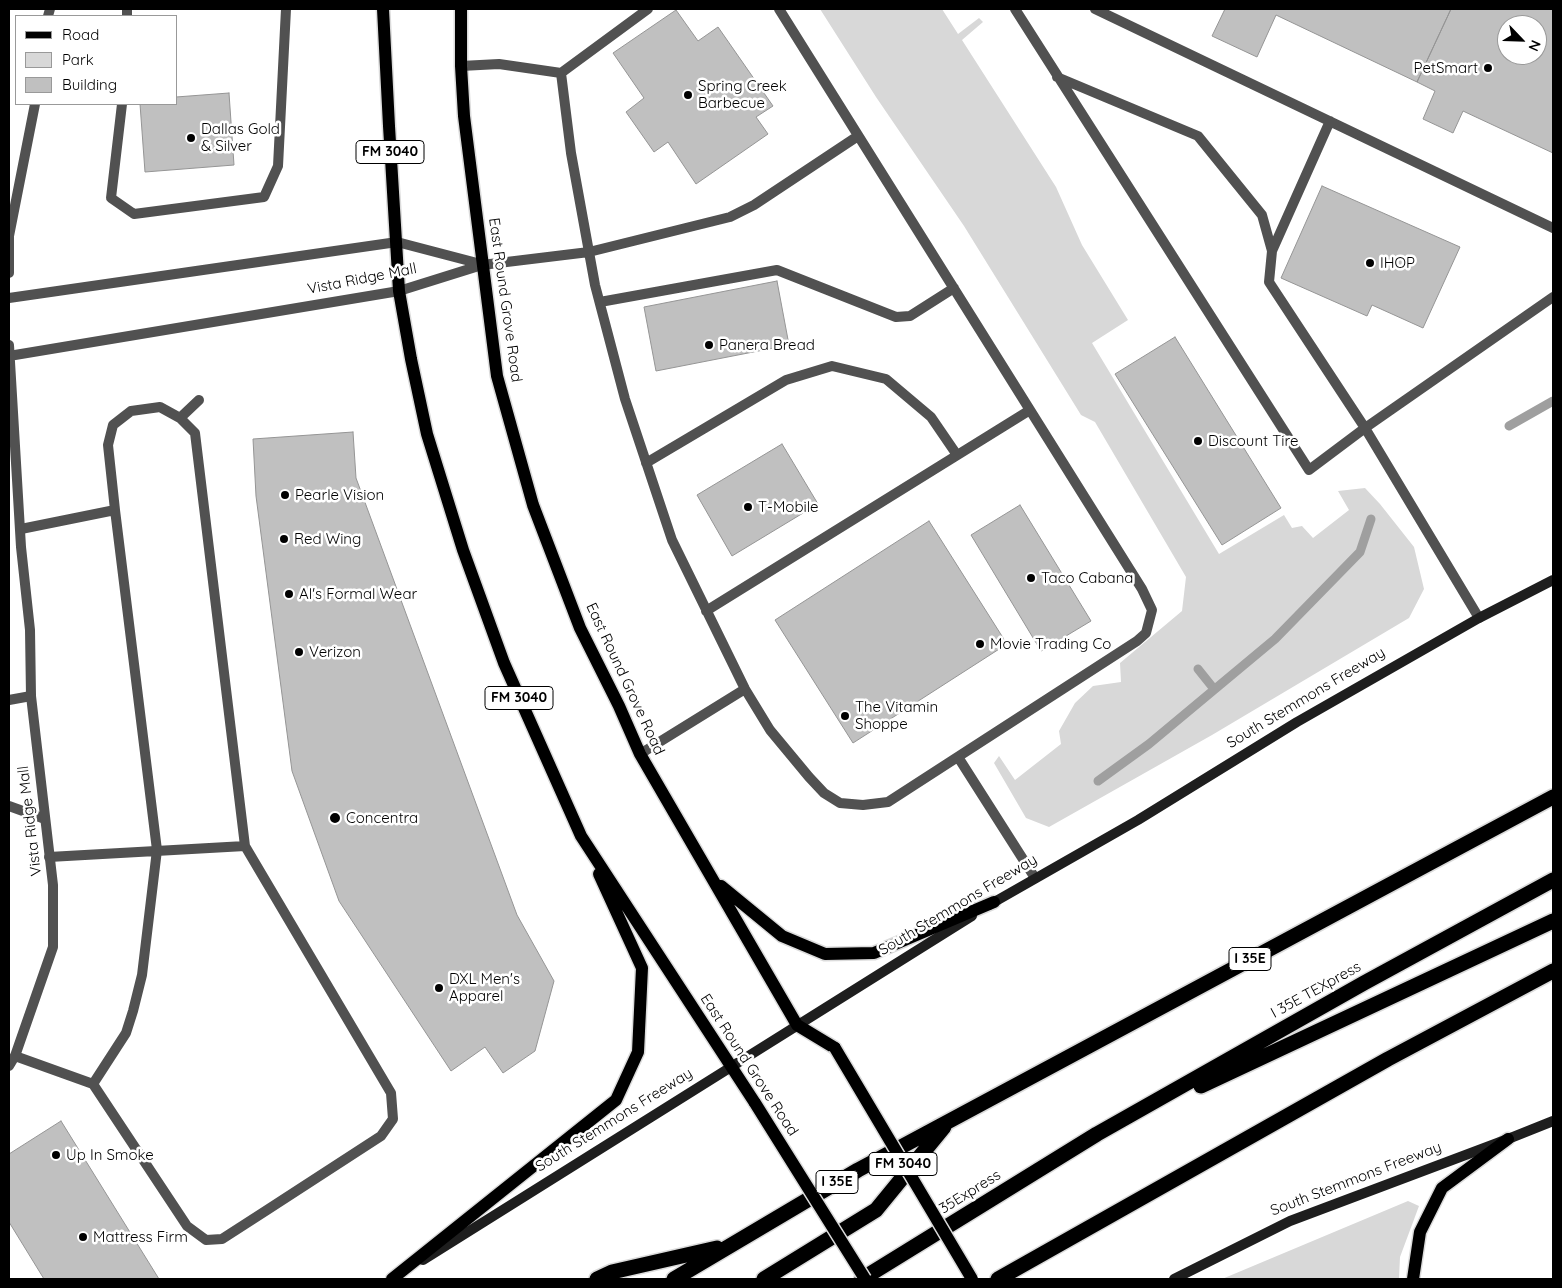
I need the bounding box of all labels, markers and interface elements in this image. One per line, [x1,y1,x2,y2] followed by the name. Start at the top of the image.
[15,15,178,105] legend
[1497,15,1547,65] north arrow
[62,25,99,44] text: Road
[1524,37,1545,54] text: N
[62,50,94,69] text: Park
[1414,59,1478,77] place label: PetSmart
[1482,62,1494,74] marker: PetSmart
[62,75,117,94] text: Building
[698,77,787,112] place label: Spring Creek Barbecue
[682,89,694,101] marker: Spring Creek Barbecue
[201,120,280,155] place label: Dallas Gold & Silver
[185,132,197,144] marker: Dallas Gold & Silver
[356,140,424,163] road number: FM 3040
[485,217,525,383] street label: East Round Grove Road
[1380,254,1415,272] place label: IHOP
[1364,257,1376,269] marker: IHOP
[306,260,418,298] street label: Vista Ridge Mall
[719,336,815,354] place label: Panera Bread
[703,339,715,351] marker: Panera Bread
[1208,432,1298,450] place label: Discount Tire
[1192,435,1204,447] marker: Discount Tire
[295,486,384,504] place label: Pearle Vision
[279,489,291,501] marker: Pearle Vision
[758,498,818,516] place label: T-Mobile
[742,501,754,513] marker: T-Mobile
[294,530,361,548] place label: Red Wing
[278,533,290,545] marker: Red Wing
[1041,569,1133,587] place label: Taco Cabana
[1025,572,1037,584] marker: Taco Cabana
[299,585,417,603] place label: Al's Formal Wear
[283,588,295,600] marker: Al's Formal Wear
[582,600,668,758] street label: East Round Grove Road
[990,635,1111,653] place label: Movie Trading Co
[974,638,986,650] marker: Movie Trading Co
[309,643,361,661] place label: Verizon
[1224,644,1388,752] street label: South Stemmons Freeway
[293,646,305,658] marker: Verizon
[485,686,553,710] road number: FM 3040
[855,698,938,733] place label: The Vitamin Shoppe
[839,710,851,722] marker: The Vitamin Shoppe
[14,765,46,877] street label: Vista Ridge Mall
[346,809,418,827] place label: Concentra
[328,811,342,825] marker: Concentra
[876,851,1040,959] street label: South Stemmons Freeway
[1229,948,1271,971] road number: I 35E
[1268,958,1364,1022] street label: I 35E TEXpress
[449,970,520,1005] place label: DXL Men's Apparel
[433,982,445,994] marker: DXL Men's Apparel
[696,991,802,1139] street label: East Round Grove Road
[532,1064,696,1176] street label: South Stemmons Freeway
[1268,1138,1444,1220] street label: South Stemmons Freeway
[66,1146,154,1164] place label: Up In Smoke
[50,1149,62,1161] marker: Up In Smoke
[869,1152,937,1176] road number: FM 3040
[936,1166,1004,1218] street label: 35Express
[816,1170,858,1194] road number: I 35E
[93,1228,188,1246] place label: Mattress Firm
[77,1231,89,1243] marker: Mattress Firm

